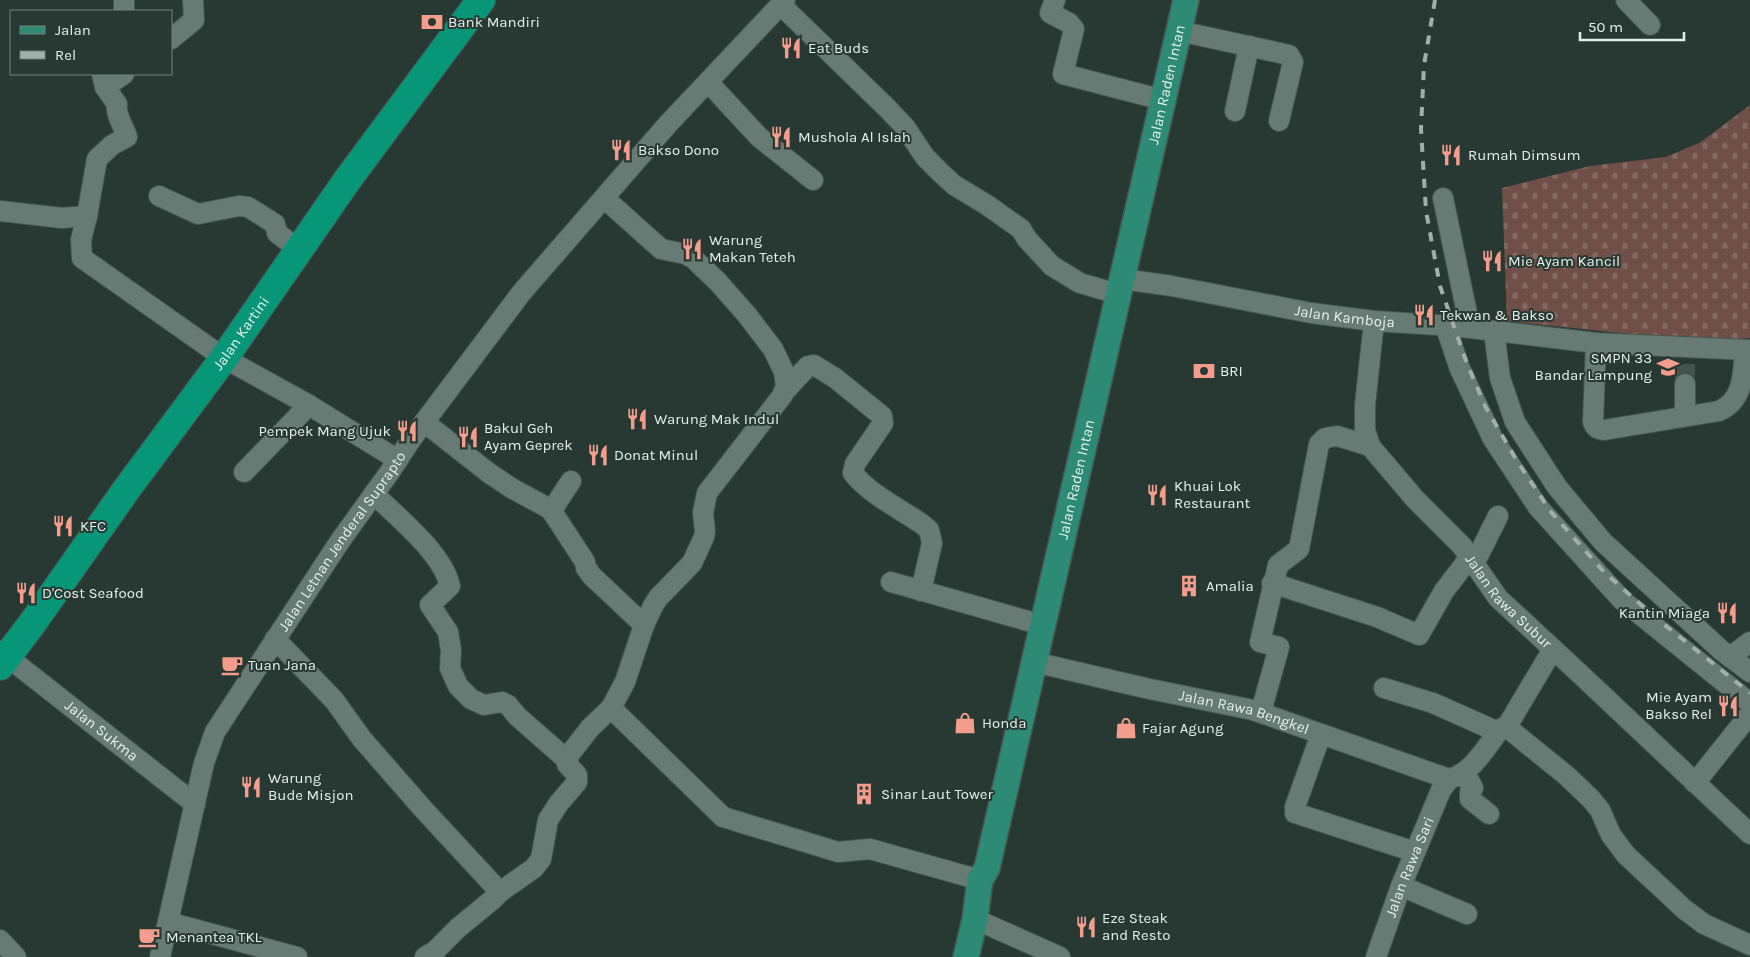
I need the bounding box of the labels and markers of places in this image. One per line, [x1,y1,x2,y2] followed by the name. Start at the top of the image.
[419,9,445,35] bank icon: Bank Mandiri
[448,13,540,31] place label: Bank Mandiri
[778,35,804,61] restaurant icon: Eat Buds
[808,39,869,57] place label: Eat Buds
[768,124,794,150] restaurant icon: Mushola Al Islah
[798,128,911,146] place label: Mushola Al Islah
[608,137,634,163] restaurant icon: Bakso Dono
[638,141,719,159] place label: Bakso Dono
[1438,142,1464,168] restaurant icon: Rumah Dimsum
[1468,146,1581,164] place label: Rumah Dimsum
[709,231,796,266] place label: Warung Makan Teteh
[679,236,705,262] restaurant icon: Warung Makan Teteh
[1479,248,1505,274] restaurant icon: Mie Ayam Kancil
[1508,252,1620,270] place label: Mie Ayam Kancil
[1411,302,1437,328] restaurant icon: Tekwan & Bakso
[1440,306,1554,324] place label: Tekwan & Bakso
[1535,349,1653,384] place label: SMPN 33 Bandar Lampung
[1655,354,1681,380] school or university icon: SMPN 33 Bandar Lampung
[1191,358,1217,384] bank icon: BRI
[1220,362,1243,380] place label: BRI
[624,406,650,432] restaurant icon: Warung Mak Indul
[654,410,779,428] place label: Warung Mak Indul
[394,418,420,444] restaurant icon: Pempek Mang Ujuk
[484,419,573,454] place label: Bakul Geh Ayam Geprek
[258,422,391,440] place label: Pempek Mang Ujuk
[455,424,481,450] restaurant icon: Bakul Geh Ayam Geprek
[585,442,611,468] restaurant icon: Donat Minul
[614,446,698,464] place label: Donat Minul
[1174,477,1250,512] place label: Khuai Lok Restaurant
[1144,482,1170,508] restaurant icon: Khuai Lok Restaurant
[50,513,76,539] restaurant icon: KFC
[80,517,106,535] place label: KFC
[1176,573,1202,599] building icon: Amalia
[1206,577,1254,595] place label: Amalia
[13,580,39,606] restaurant icon: D'Cost Seafood
[42,584,144,602] place label: D'Cost Seafood
[1714,600,1740,626] restaurant icon: Kantin Miaga
[1619,604,1710,622] place label: Kantin Miaga
[219,652,245,678] cafe icon: Tuan Jana
[248,656,316,674] place label: Tuan Jana
[1645,688,1712,723] place label: Mie Ayam Bakso Rel
[1715,693,1741,719] restaurant icon: Mie Ayam Bakso Rel
[952,710,978,736] shop icon: Honda
[982,714,1026,732] place label: Honda
[1113,715,1139,741] shop icon: Fajar Agung
[1142,719,1224,737] place label: Fajar Agung
[268,769,354,804] place label: Warung Bude Misjon
[238,774,264,800] restaurant icon: Warung Bude Misjon
[851,781,877,807] building icon: Sinar Laut Tower
[881,785,993,803] place label: Sinar Laut Tower
[1102,909,1170,944] place label: Eze Steak and Resto
[1073,914,1099,940] restaurant icon: Eze Steak and Resto
[136,924,162,950] cafe icon: Menantea TKL
[166,928,262,946] place label: Menantea TKL

